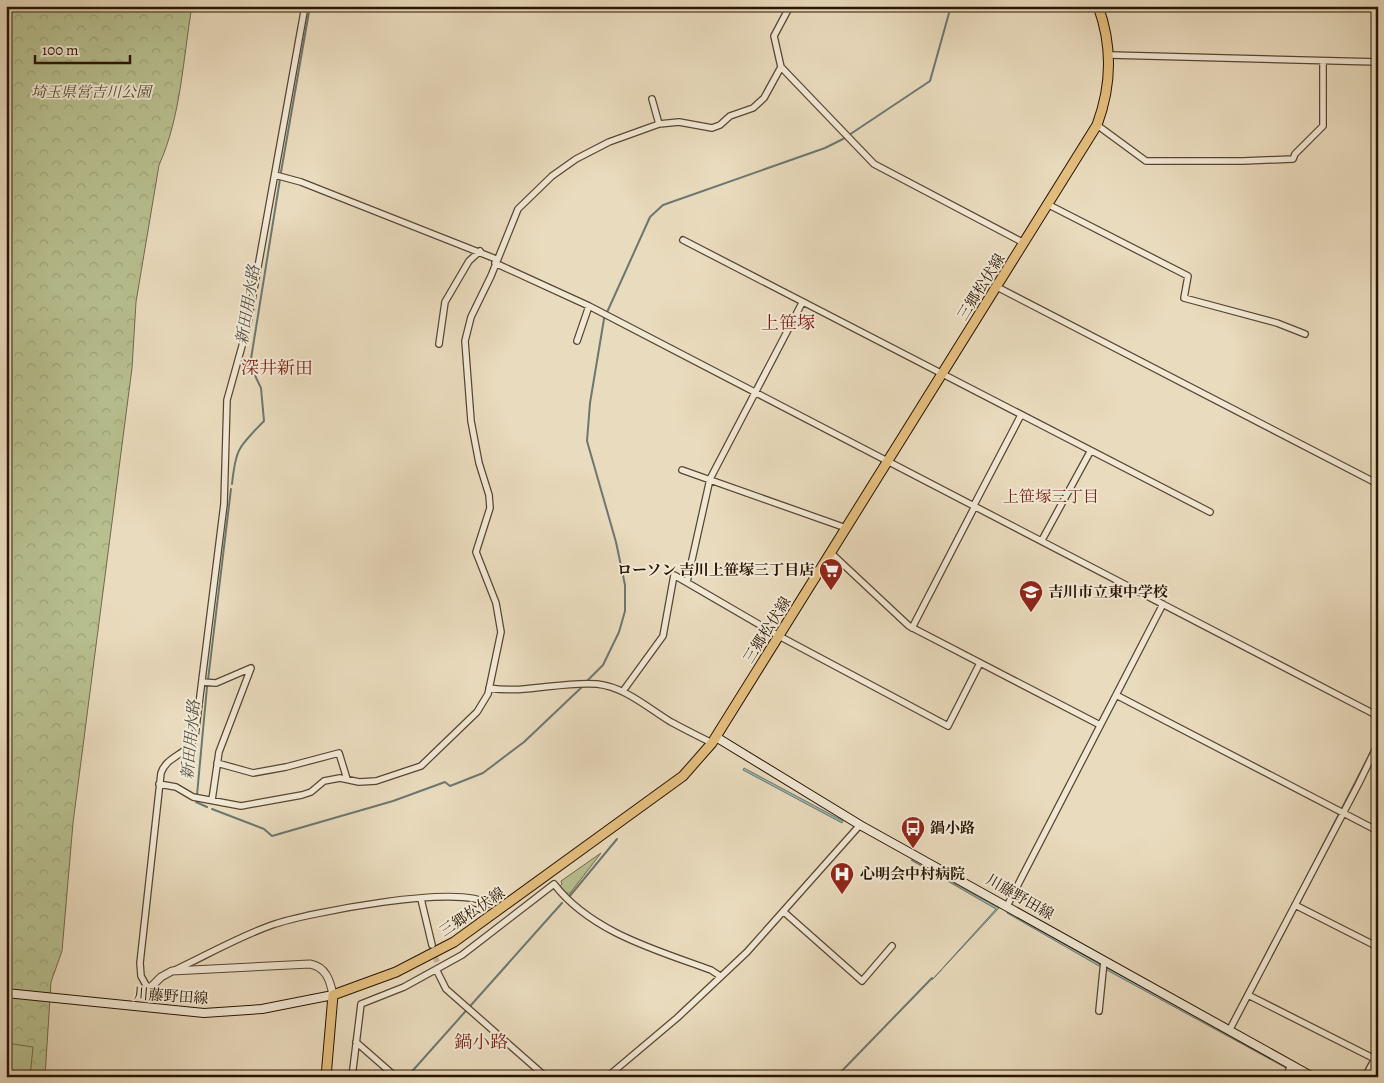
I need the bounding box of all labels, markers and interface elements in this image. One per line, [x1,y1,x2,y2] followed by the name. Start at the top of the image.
[35,32,130,64] scale bar
[42,40,79,60] text: 100 m
[31,82,154,102] park label: 埼玉県営吉川公園
[953,250,1009,324] street label: 三郷松伏線
[231,263,265,346] water label: 新田用水路
[761,311,815,335] district label: 上笹塚
[241,356,313,380] district label: 深井新田
[1003,486,1099,508] district label: 上笹塚三丁目
[818,557,844,591] supermarket icon: ローソン 吉川上笹塚三丁目店
[617,560,814,580] place label: ローソン 吉川上笹塚三丁目店
[1018,579,1044,613] school or university icon: 吉川市立東中学校
[1048,582,1168,602] place label: 吉川市立東中学校
[739,593,795,667] street label: 三郷松伏線
[177,698,206,781] water label: 新田用水路
[900,815,926,849] bus stop icon: 鍋小路
[930,818,975,838] place label: 鍋小路
[829,861,855,895] hospital icon: 心明会中村病院
[860,864,965,884] place label: 心明会中村病院
[983,870,1057,924] street label: 川藤野田線
[435,883,509,941] street label: 三郷松伏線
[133,983,209,1009] street label: 川藤野田線
[454,1030,508,1054] district label: 鍋小路

